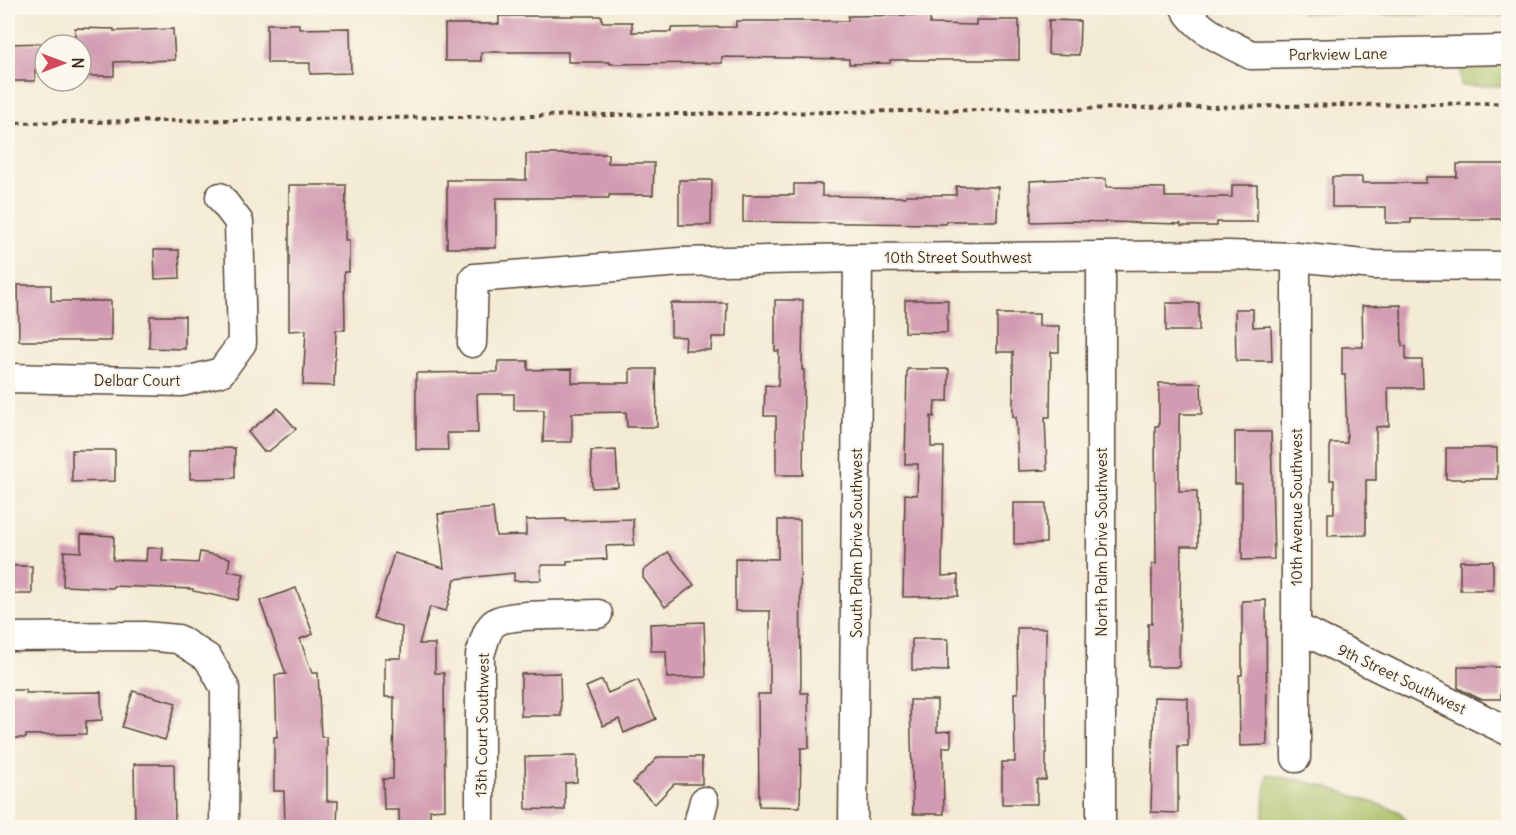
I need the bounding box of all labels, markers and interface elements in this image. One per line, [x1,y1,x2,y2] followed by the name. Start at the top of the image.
[33,33,93,93] north arrow
[1289,44,1387,64] street label: Parkview Lane
[68,57,88,69] text: N
[884,248,1032,267] street label: 10th Street Southwest
[94,371,180,390] street label: Delbar Court
[1287,428,1306,586] street label: 10th Avenue Southwest
[1092,447,1111,637] street label: North Palm Drive Southwest
[847,448,866,638] street label: South Palm Drive Southwest
[1335,640,1469,718] street label: 9th Street Southwest
[471,653,493,797] street label: 13th Court Southwest

